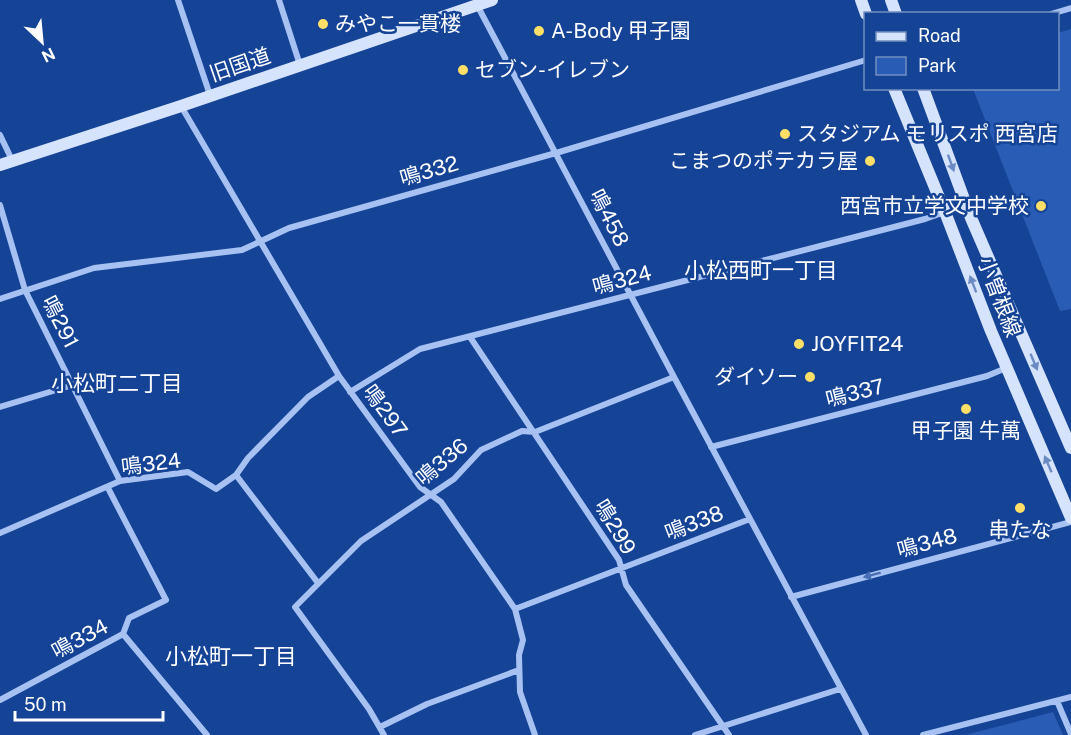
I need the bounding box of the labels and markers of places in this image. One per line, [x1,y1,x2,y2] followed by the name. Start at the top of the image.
[335,11,461,36] place label: みやこ一貫楼
[316,17,330,31] marker: みやこ一貫楼
[551,18,691,43] place label: A-Body 甲子園
[532,24,546,38] marker: A-Body 甲子園
[475,57,630,82] place label: セブン-イレブン
[456,63,470,77] marker: セブン-イレブン
[797,121,1058,146] place label: スタジアム モリスポ 西宮店
[778,127,792,141] marker: スタジアム モリスポ 西宮店
[669,148,858,173] place label: こまつのポテカラ屋
[863,154,877,168] marker: こまつのポテカラ屋
[840,193,1029,218] place label: 西宮市立学文中学校
[1034,199,1048,213] marker: 西宮市立学文中学校
[811,331,903,356] place label: JOYFIT24
[792,337,806,351] marker: JOYFIT24
[714,364,798,389] place label: ダイソー
[803,370,817,384] marker: ダイソー
[959,402,973,416] marker: 甲子園 牛萬
[911,418,1021,443] place label: 甲子園 牛萬
[1013,501,1027,515] marker: 串たな
[989,517,1052,542] place label: 串たな

